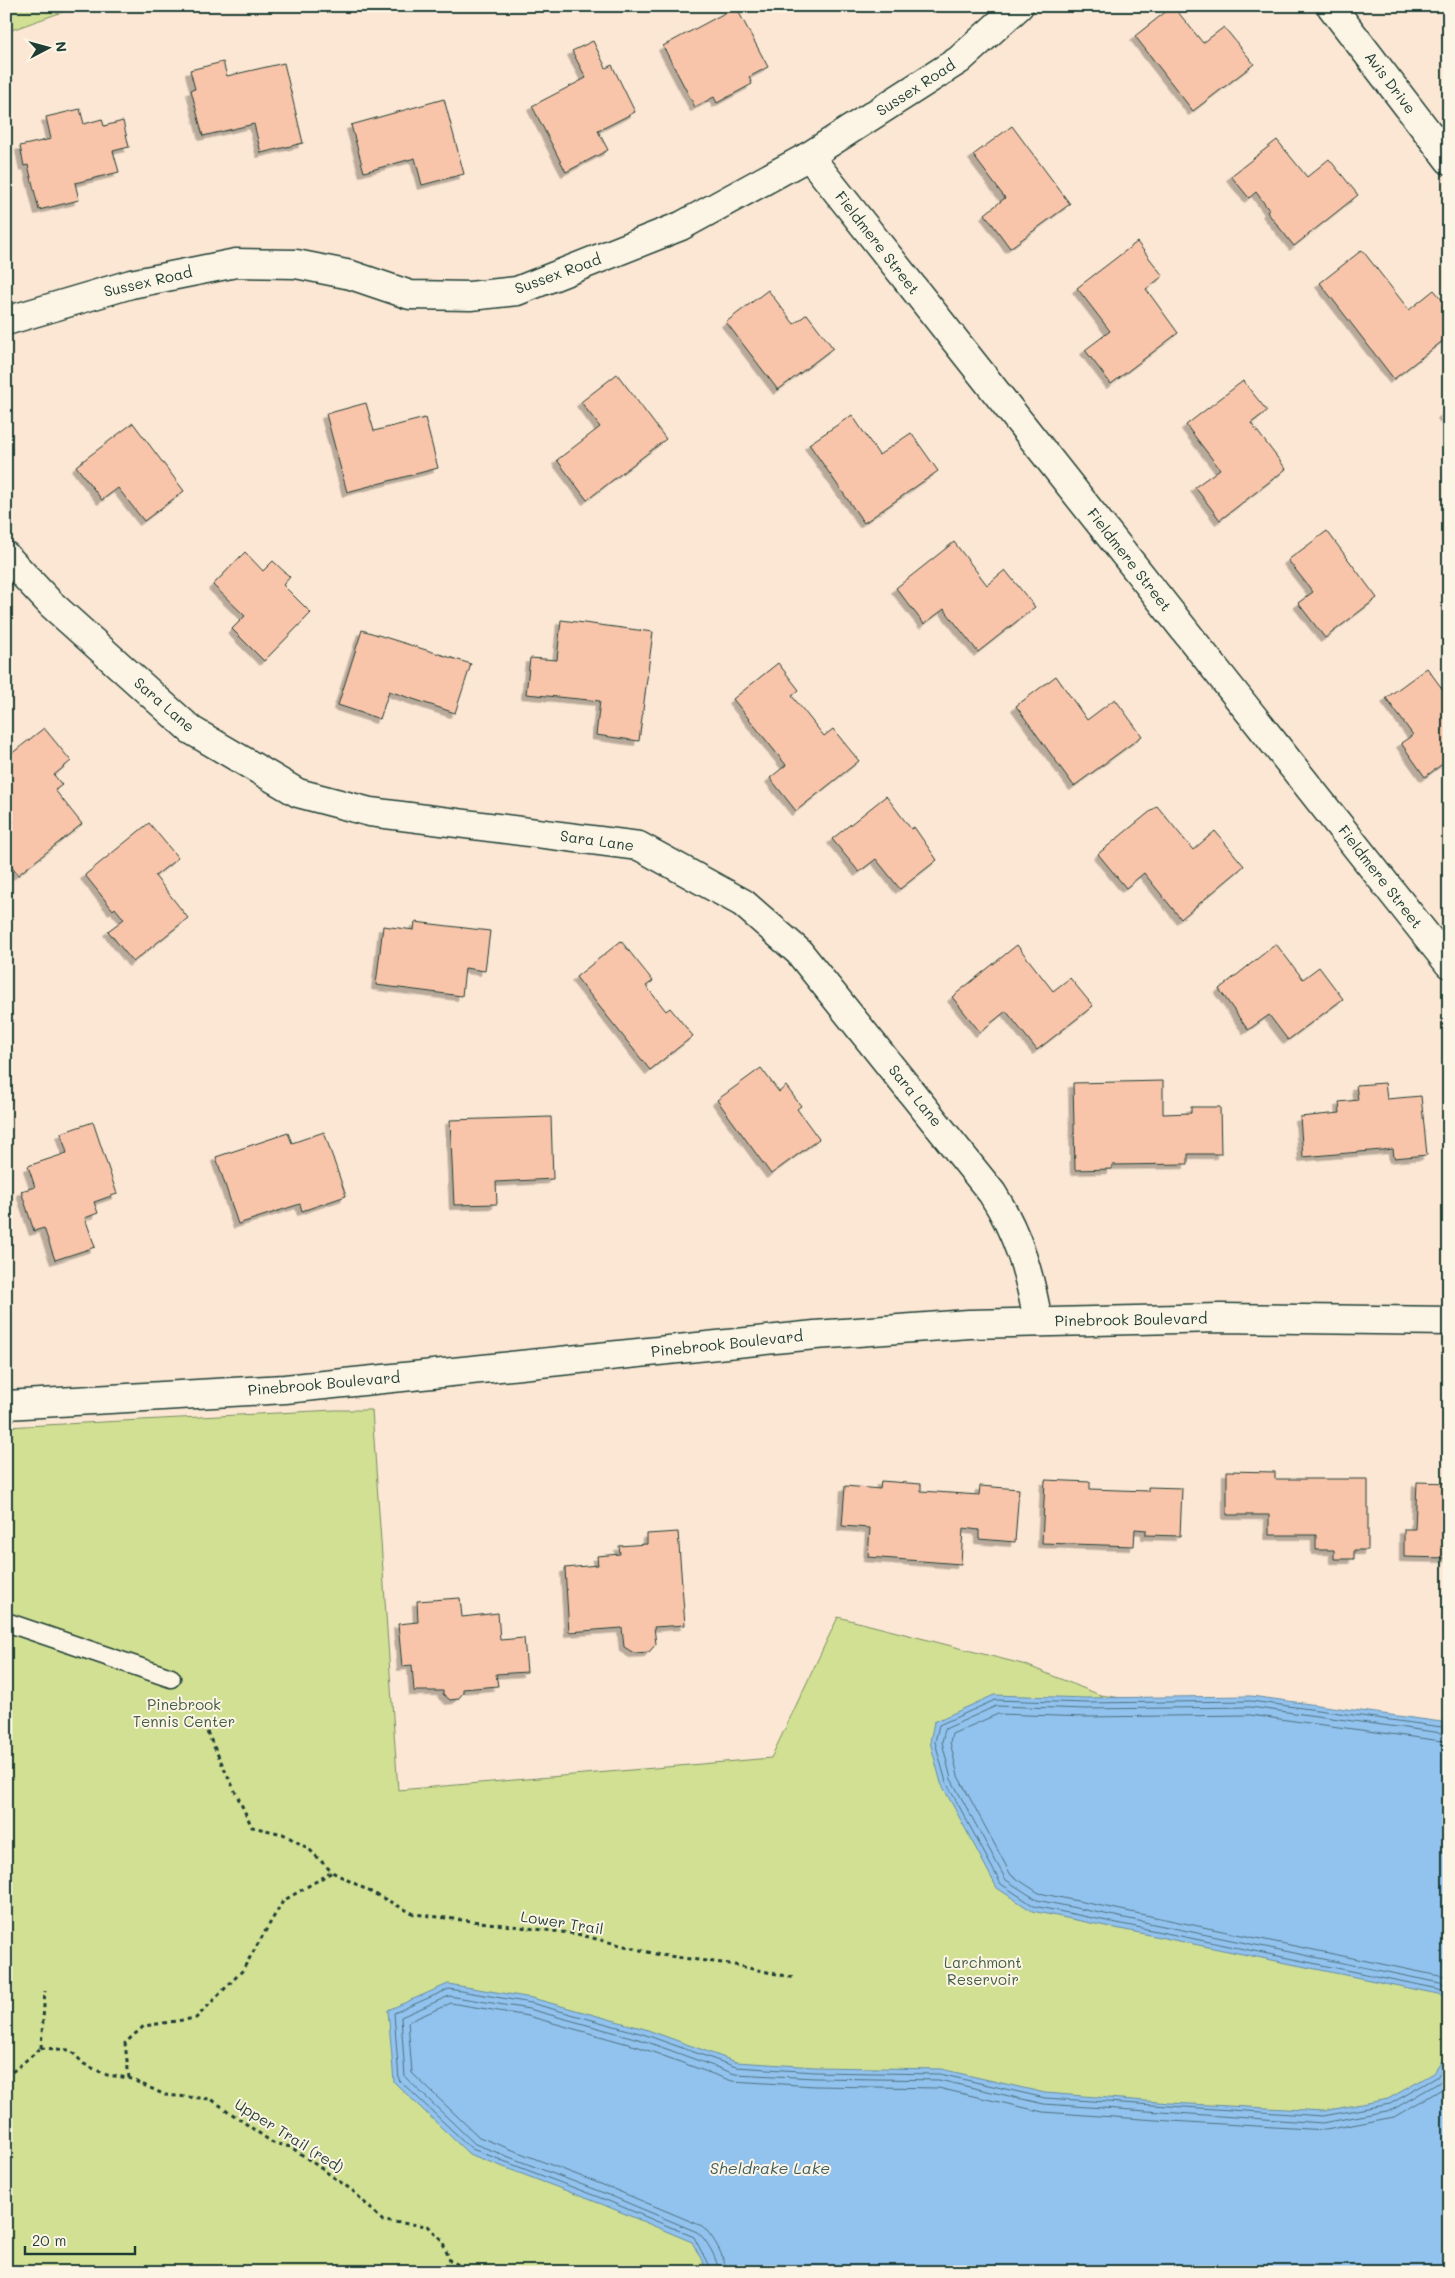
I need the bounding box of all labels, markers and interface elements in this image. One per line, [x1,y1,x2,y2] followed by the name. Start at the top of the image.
[22,22,72,72] north arrow
[51,40,71,53] text: N
[1361,47,1421,118] street label: Avis Drive
[872,54,959,120] street label: Sussex Road
[831,187,924,298] street label: Fieldmere Street
[512,248,604,298] street label: Sussex Road
[102,261,194,301] street label: Sussex Road
[1083,504,1176,615] street label: Fieldmere Street
[130,672,199,736] street label: Sara Lane
[1334,821,1427,932] street label: Fieldmere Street
[559,825,635,855] street label: Sara Lane
[885,1060,947,1131] street label: Sara Lane
[1054,1308,1208,1330] street label: Pinebrook Boulevard
[650,1325,804,1361] street label: Pinebrook Boulevard
[247,1366,401,1400] street label: Pinebrook Boulevard
[133,1694,235,1731] park label: Pinebrook Tennis Center
[519,1906,605,1938] street label: Lower Trail
[944,1952,1022,1989] park label: Larchmont Reservoir
[231,2094,348,2177] street label: Upper Trail (red)
[710,2157,830,2178] water label: Sheldrake Lake
[25,2223,135,2255] scale bar
[32,2230,66,2250] text: 20 m

